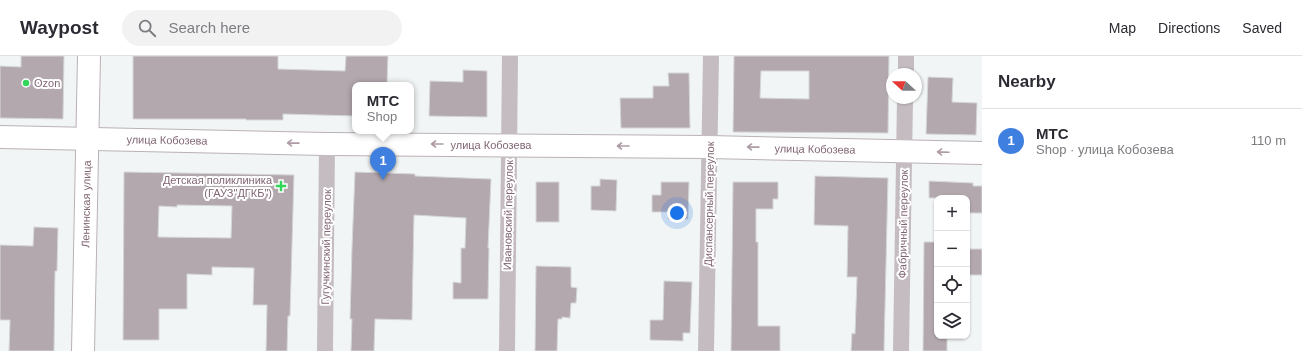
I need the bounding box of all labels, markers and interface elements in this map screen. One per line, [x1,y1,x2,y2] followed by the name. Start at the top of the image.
[122,10,402,46] search box
[20,17,98,38] text: Waypost
[136,17,158,39] icon: search
[168,19,250,36] text: Search here
[1109,20,1136,36] text: Map
[1158,20,1220,36] text: Directions
[1242,20,1282,36] text: Saved
[886,68,922,104] north arrow
[998,72,1056,91] text: Nearby
[34,77,60,89] place label: Ozon
[21,78,31,88] marker: Ozon
[352,82,414,134] popup
[367,92,399,109] text: МТС
[367,109,397,124] text: Shop
[1036,125,1069,142] text: МТС
[126,133,208,147] street label: улица Кобозева
[1007,133,1015,148] text: 1
[1251,133,1286,148] text: 110 m
[287,139,300,147] one-way arrow
[451,139,532,151] street label: улица Кобозева
[431,140,444,148] one-way arrow
[702,141,716,267] street label: Диспансерный переулок
[617,142,630,150] one-way arrow
[774,142,856,156] street label: улица Кобозева
[1036,142,1174,157] text: Shop · улица Кобозева
[747,144,760,151] one-way arrow
[370,147,396,180] pin: 1
[937,148,950,156] one-way arrow
[79,159,93,248] street label: Ленинская улица
[501,160,515,270] street label: Ивановский переулок
[896,169,910,279] street label: Фабричный переулок
[163,174,273,199] place label: Детская поликлиника (ГАУЗ"ДГКБ")
[275,180,287,192] marker: Детская поликлиника (ГАУЗ"ДГКБ")
[319,189,333,305] street label: Гугучкинский переулок
[934,195,970,339] map controls
[934,195,970,231] button: +
[667,203,687,223] your location
[934,231,970,267] button: −
[934,267,970,303] button: locate
[934,303,970,339] button: layers

